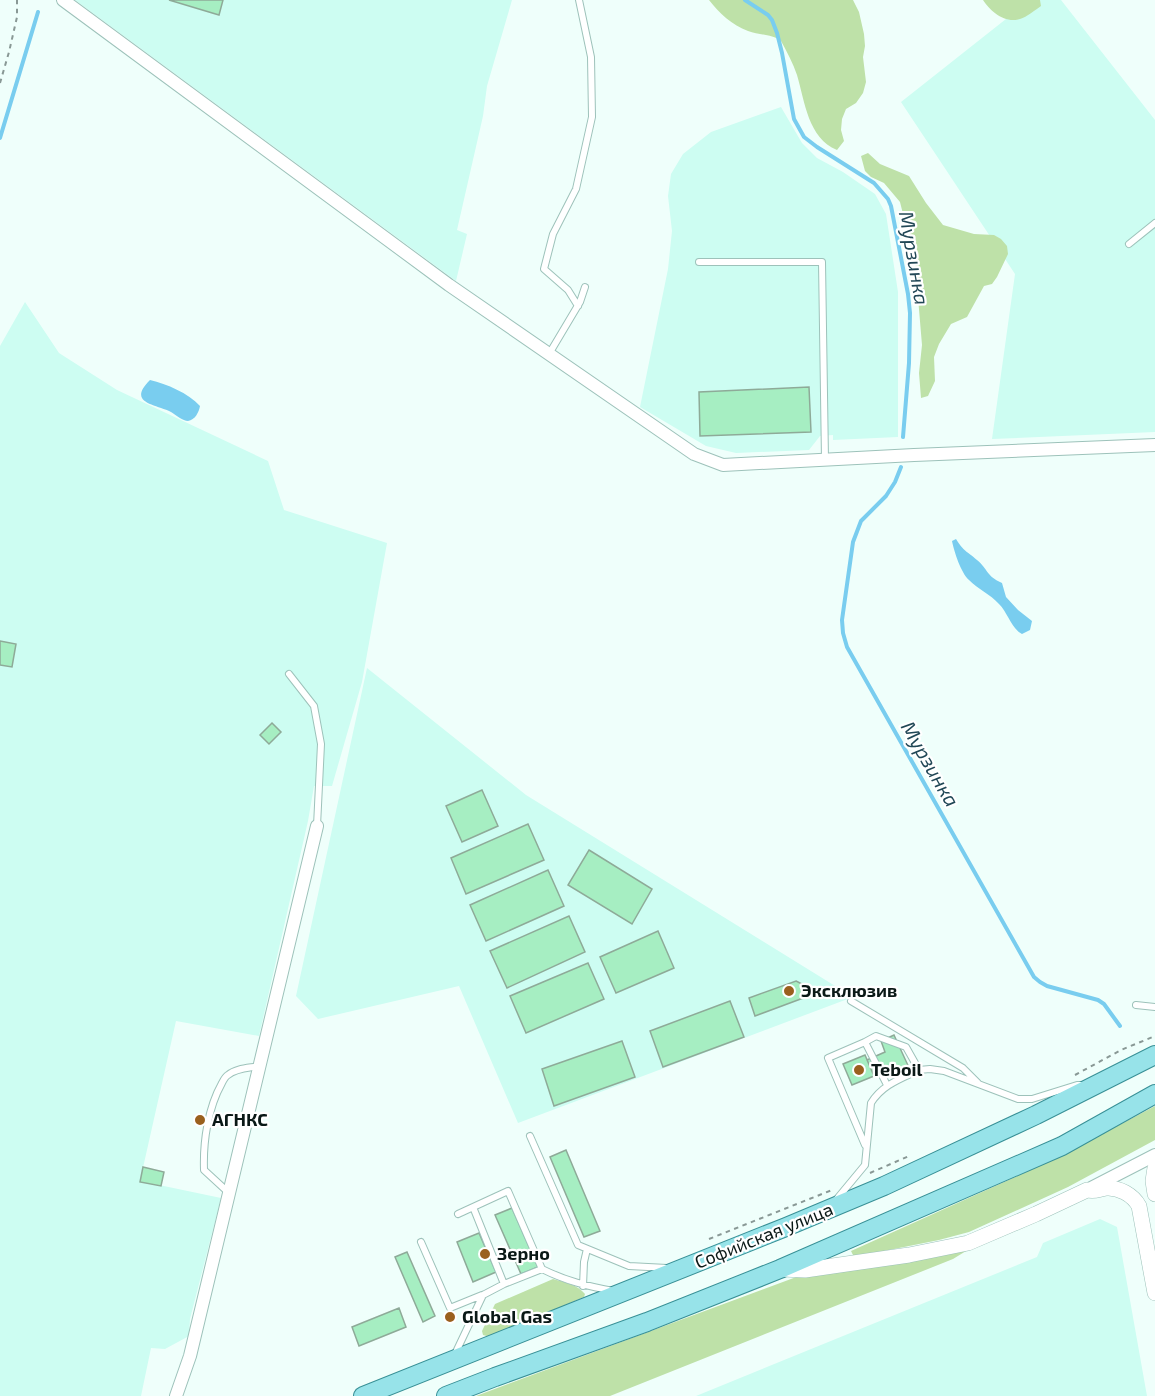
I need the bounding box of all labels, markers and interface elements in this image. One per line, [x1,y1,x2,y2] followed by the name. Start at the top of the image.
[895,209,935,307] water label: Мурзинка
[897,716,965,811] water label: Мурзинка
[801,979,897,1001] place label: Эксклюзив
[782,984,796,998] marker: Эксклюзив
[871,1058,922,1080] place label: Teboil
[852,1063,866,1077] marker: Teboil
[212,1108,268,1130] place label: АГНКС
[193,1113,207,1127] marker: АГНКС
[691,1197,836,1273] street label: Софийская улица
[497,1242,550,1264] place label: Зерно
[478,1247,492,1261] marker: Зерно
[462,1305,552,1327] place label: Global Gas
[443,1310,457,1324] marker: Global Gas

